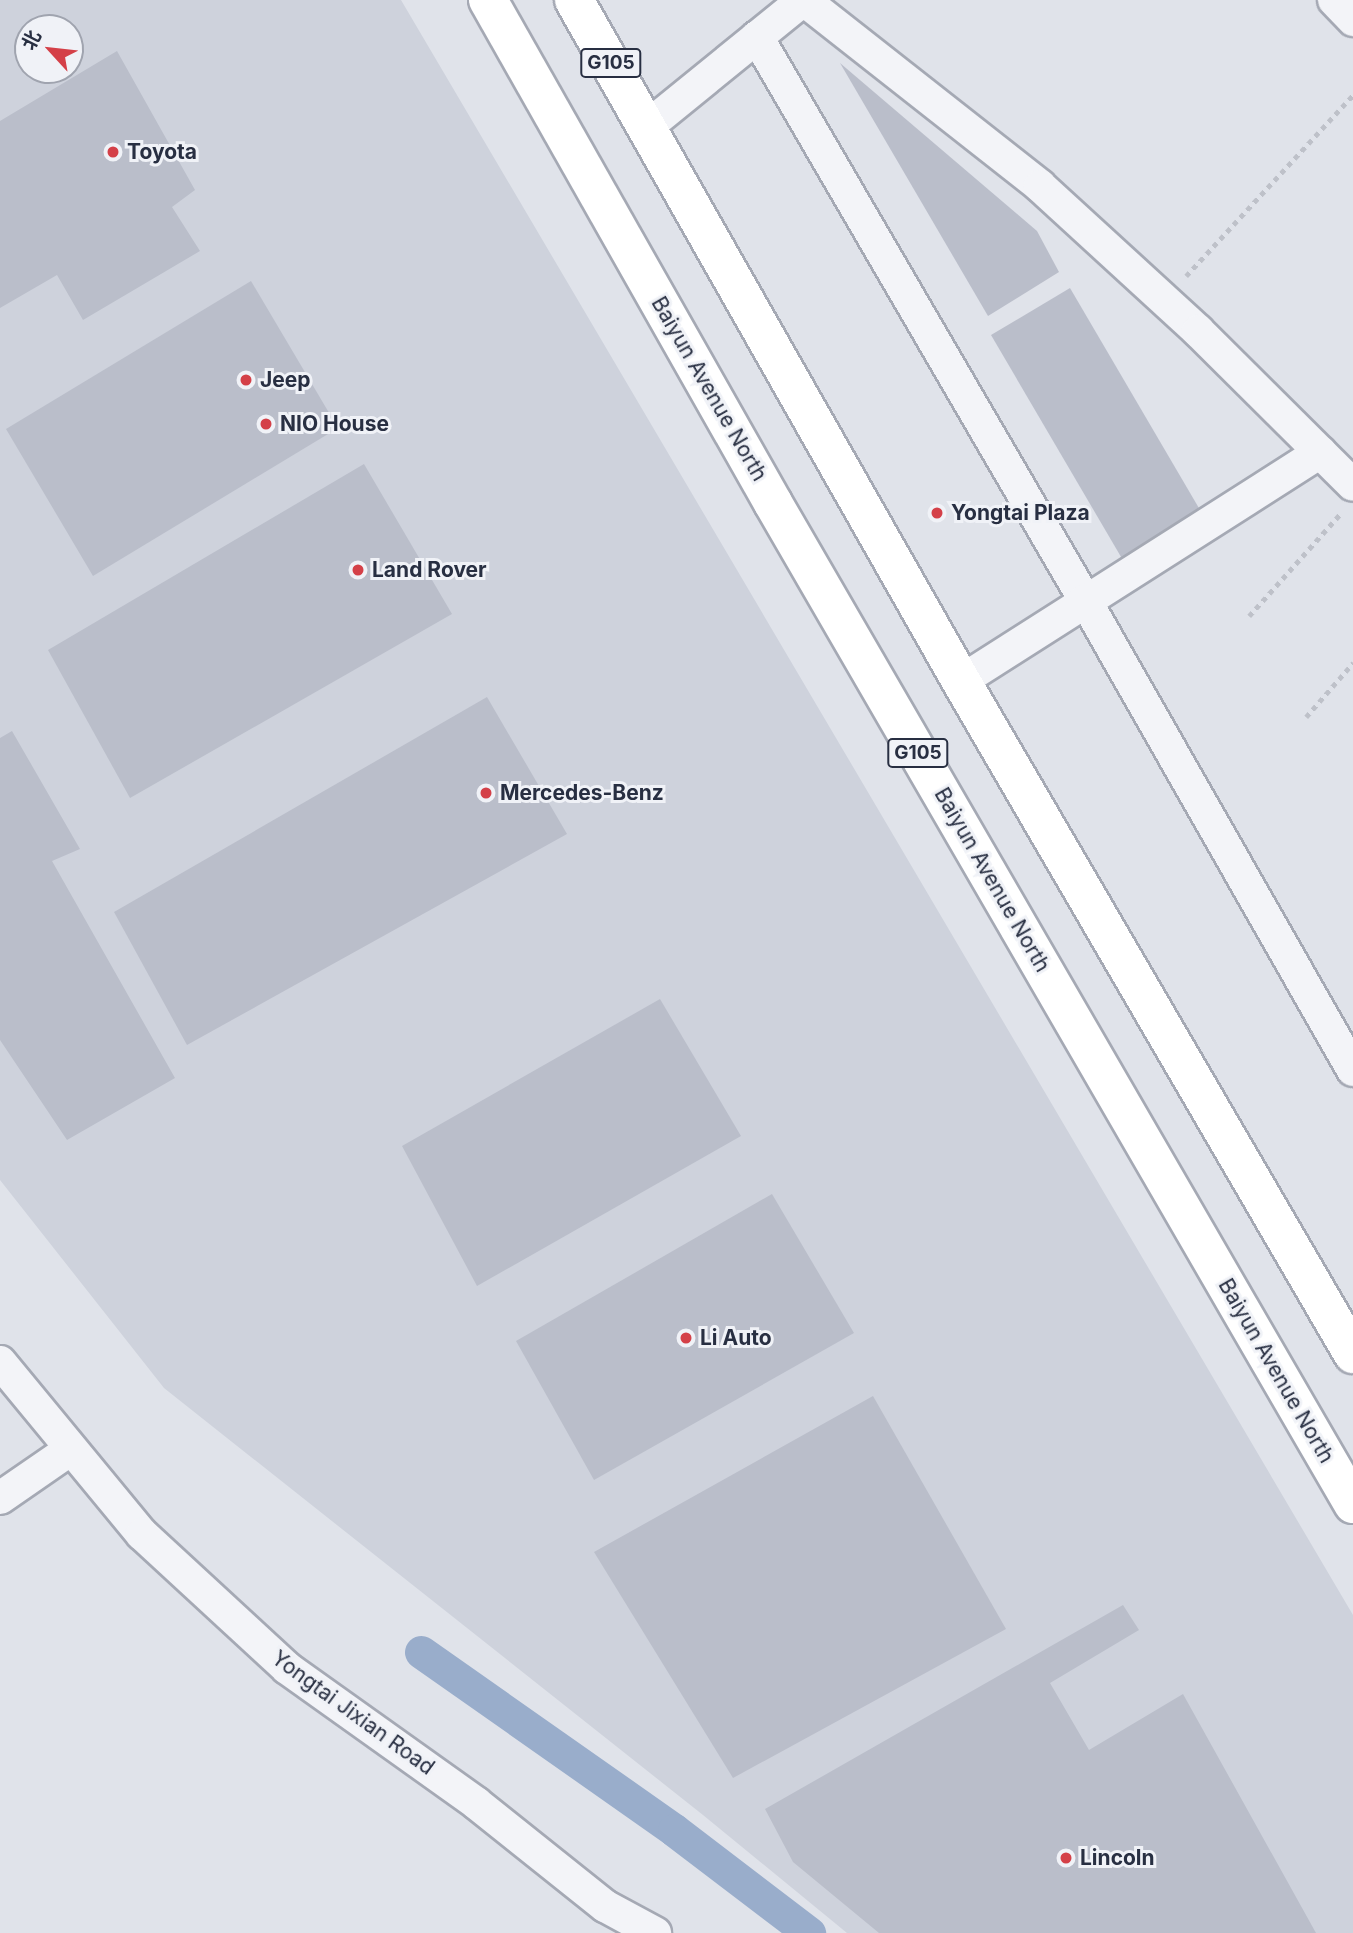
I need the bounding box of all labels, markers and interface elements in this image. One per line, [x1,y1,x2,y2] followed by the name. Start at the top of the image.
[14,14,84,84] north arrow
[17,26,46,54] text: 北
[580,48,642,78] road number: G105
[127,139,197,165] place label: Toyota
[105,144,121,160] marker: Toyota
[646,292,772,486] street label: Baiyun Avenue North
[260,367,311,393] place label: Jeep
[238,372,254,388] marker: Jeep
[280,411,389,437] place label: NIO House
[258,416,274,432] marker: NIO House
[951,500,1090,526] place label: Yongtai Plaza
[929,505,945,521] marker: Yongtai Plaza
[372,557,487,583] place label: Land Rover
[350,562,366,578] marker: Land Rover
[886,738,950,768] road number: G105
[500,780,664,806] place label: Mercedes-Benz
[929,783,1055,977] street label: Baiyun Avenue North
[478,785,494,801] marker: Mercedes-Benz
[1213,1274,1339,1468] street label: Baiyun Avenue North
[700,1325,772,1351] place label: Li Auto
[678,1330,694,1346] marker: Li Auto
[267,1646,439,1780] street label: Yongtai Jixian Road
[1080,1845,1155,1871] place label: Lincoln
[1058,1850,1074,1866] marker: Lincoln

